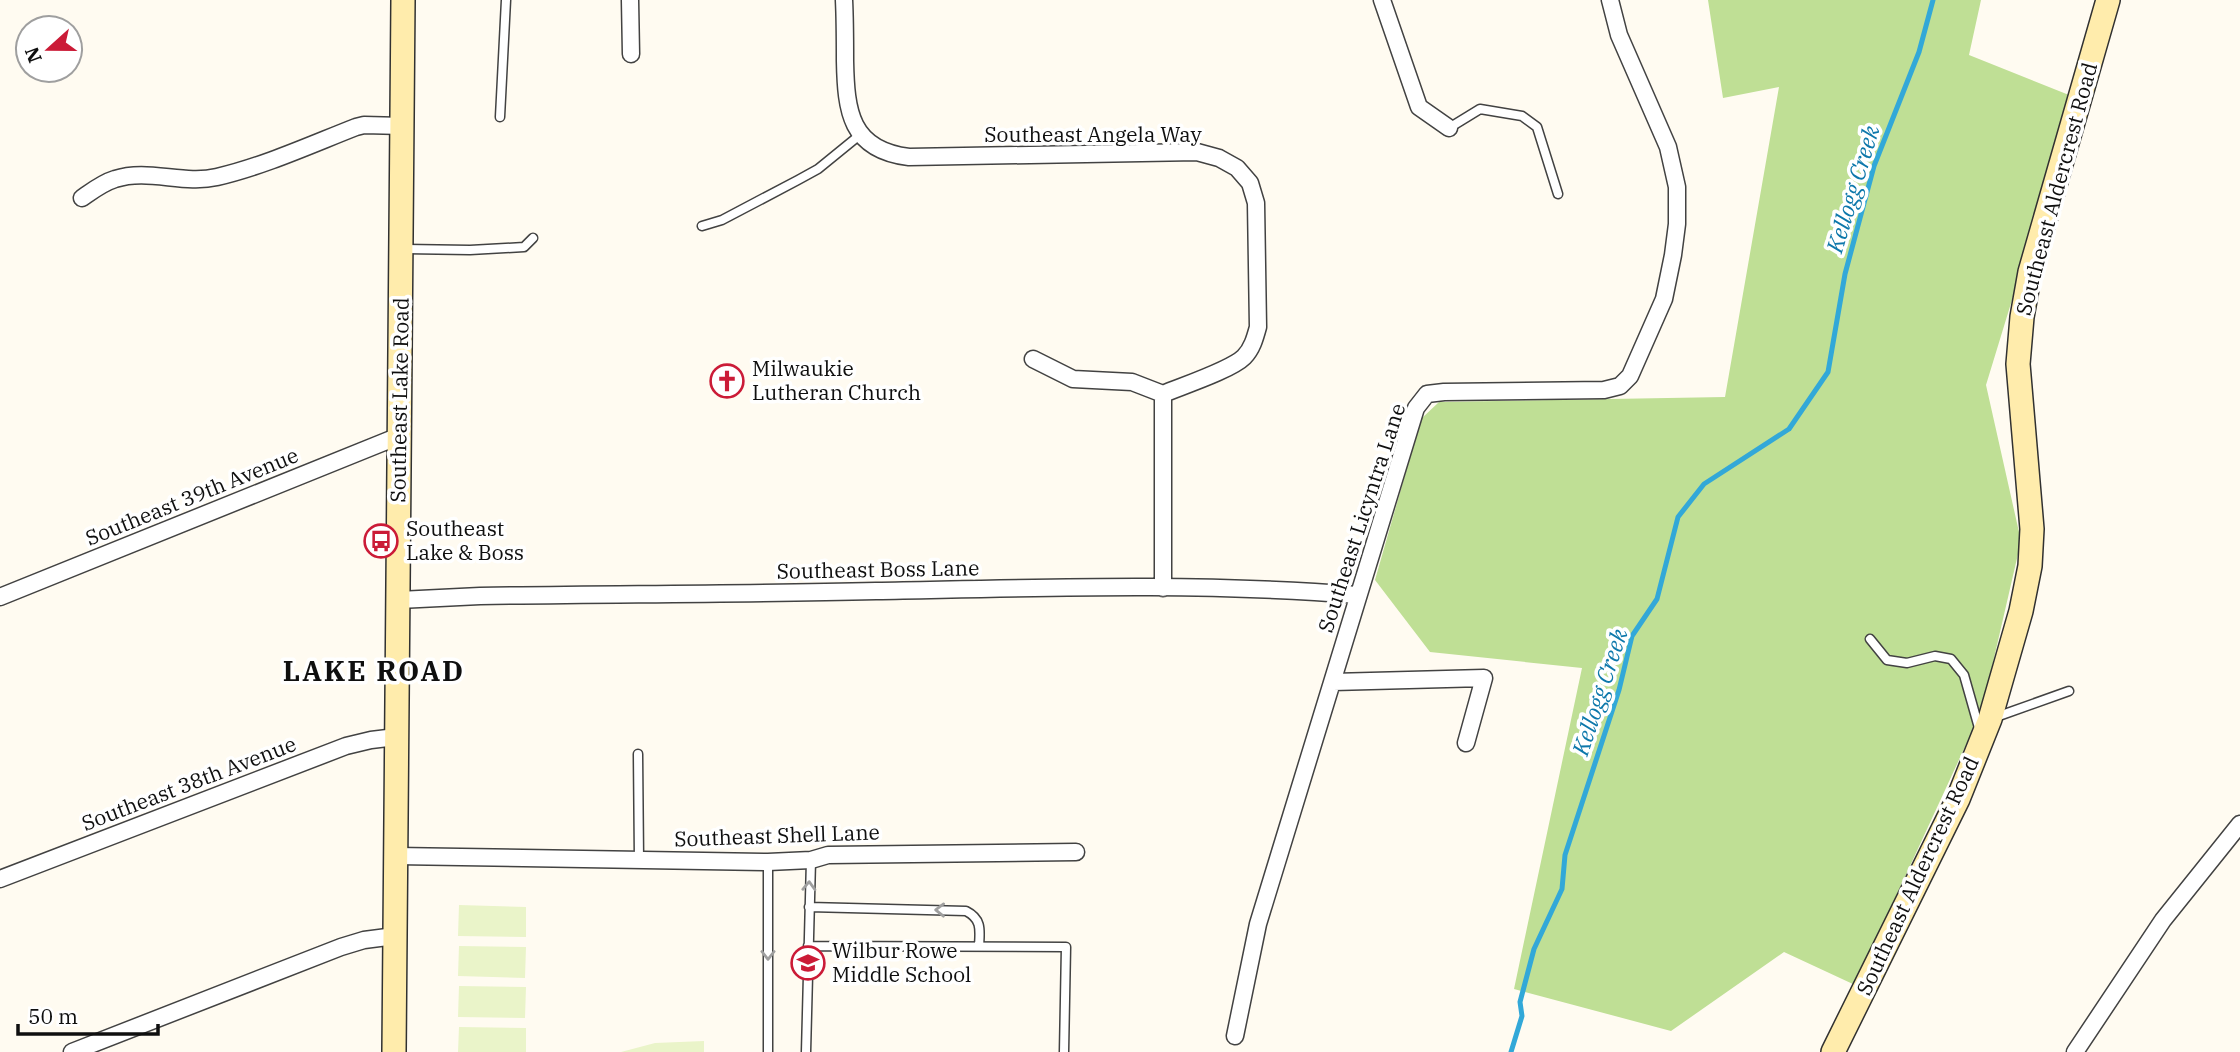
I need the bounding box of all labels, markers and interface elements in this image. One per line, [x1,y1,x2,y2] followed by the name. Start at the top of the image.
[14,14,84,84] north arrow
[19,44,47,66] text: N
[2009,59,2103,318] street label: Southeast Aldercrest Road
[984,120,1203,148] street label: Southeast Angela Way
[1818,121,1886,257] water label: Kellogg Creek
[383,297,415,503] street label: Southeast Lake Road
[752,354,921,406] place label: Milwaukie Lutheran Church
[708,362,746,400] church icon: Milwaukie Lutheran Church
[1311,400,1411,636] street label: Southeast Licyntra Lane
[81,440,302,552] street label: Southeast 39th Avenue
[406,514,524,566] place label: Southeast Lake & Boss
[362,522,400,560] bus stop icon: Southeast Lake & Boss
[776,553,980,585] street label: Southeast Boss Lane
[1564,624,1634,760] water label: Kellogg Creek
[283,652,465,689] district label: LAKE ROAD
[77,729,300,837] street label: Southeast 38th Avenue
[1849,751,1985,1000] street label: Southeast Aldercrest Road
[674,817,880,853] street label: Southeast Shell Lane
[802,880,817,891] one-way arrow
[934,903,945,918] one-way arrow
[832,936,971,988] place label: Wilbur Rowe Middle School
[789,944,827,982] school or university icon: Wilbur Rowe Middle School
[760,950,776,960] one-way arrow
[18,992,158,1036] scale bar
[28,1002,78,1030] text: 50 m

